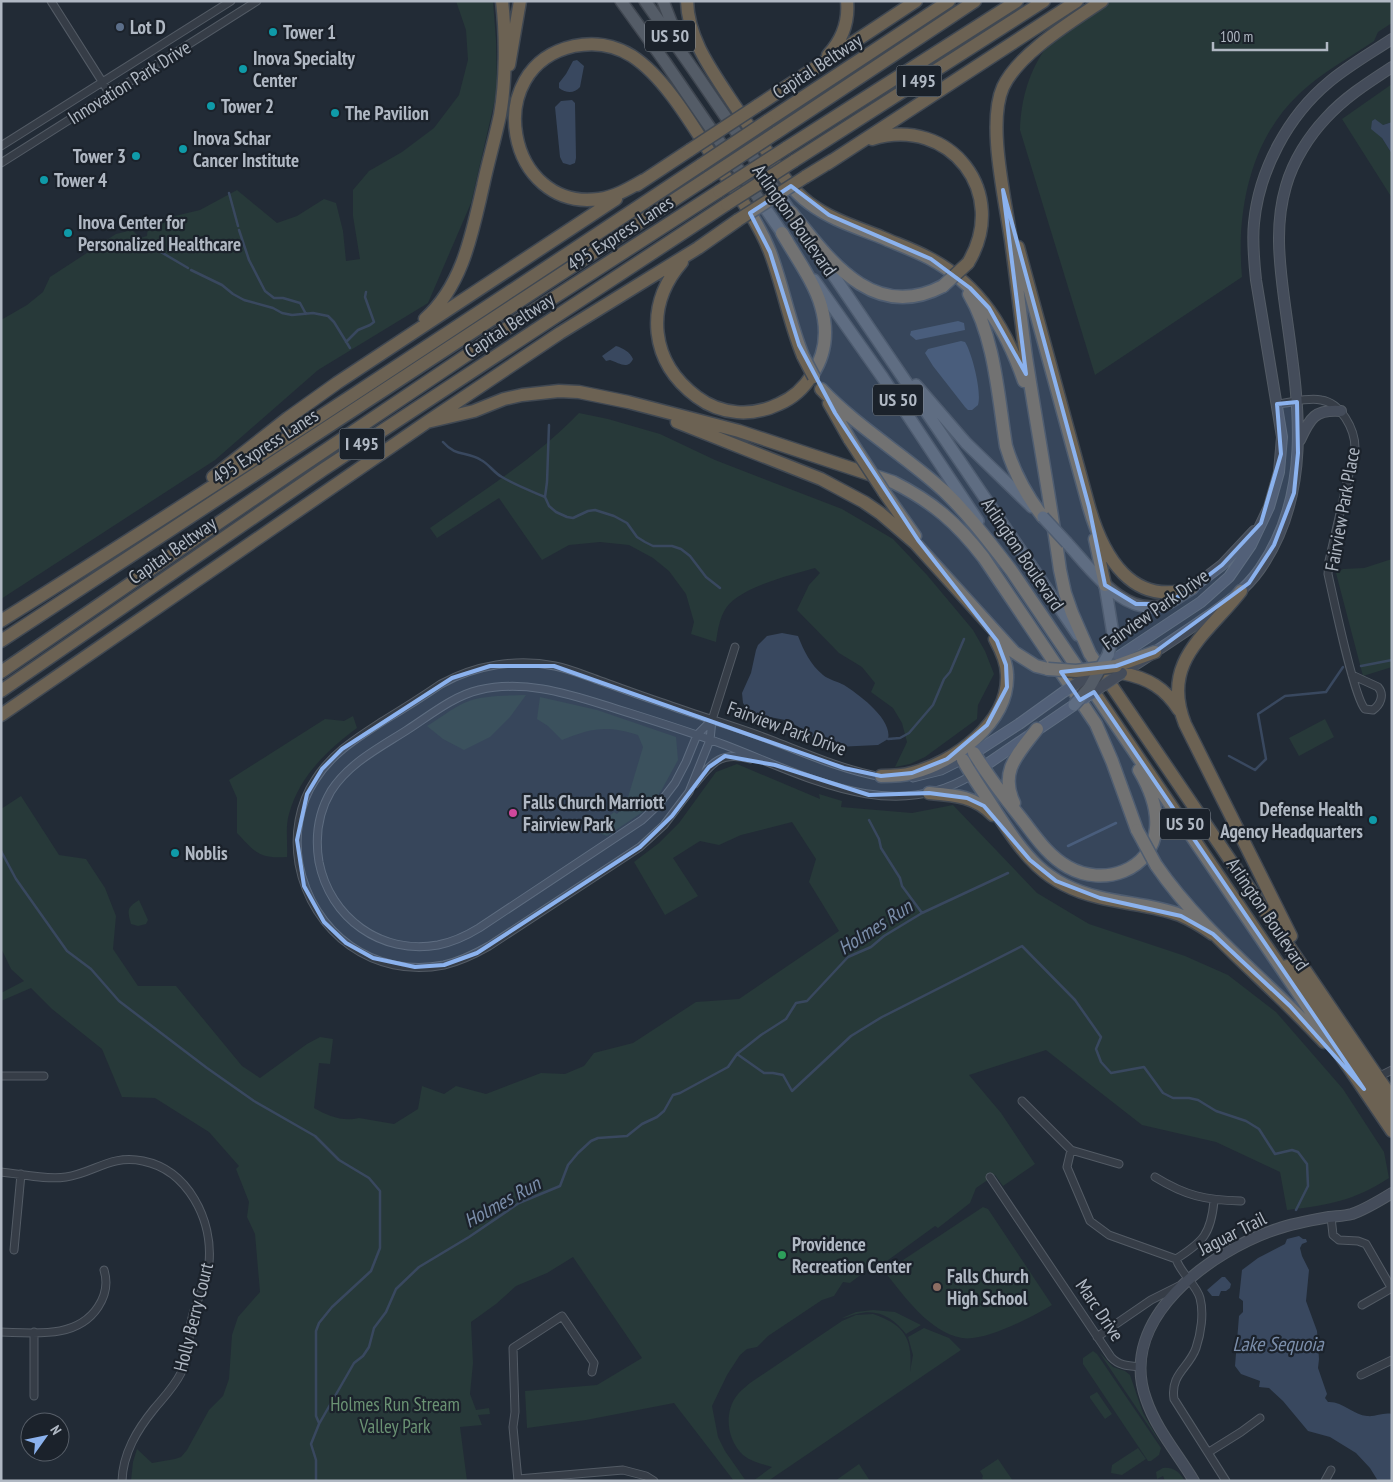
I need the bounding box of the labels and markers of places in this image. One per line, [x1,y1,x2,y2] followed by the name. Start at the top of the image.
[130,15,166,39] place label: Lot D
[283,20,336,44] place label: Tower 1
[114,21,126,33] marker: Lot D
[267,26,279,38] marker: Tower 1
[253,46,355,92] place label: Inova Specialty Center
[237,63,249,75] marker: Inova Specialty Center
[221,94,274,118] place label: Tower 2
[205,100,217,112] marker: Tower 2
[345,101,429,125] place label: The Pavilion
[329,107,341,119] marker: The Pavilion
[193,126,299,172] place label: Inova Schar Cancer Institute
[177,143,189,155] marker: Inova Schar Cancer Institute
[73,144,126,168] place label: Tower 3
[130,150,142,162] marker: Tower 3
[54,168,107,192] place label: Tower 4
[38,174,50,186] marker: Tower 4
[78,210,241,256] place label: Inova Center for Personalized Healthcare
[62,227,74,239] marker: Inova Center for Personalized Healthcare
[523,790,664,836] place label: Falls Church Marriott Fairview Park
[1219,797,1363,843] place label: Defense Health Agency Headquarters
[507,807,519,819] marker: Falls Church Marriott Fairview Park
[1367,814,1379,826] marker: Defense Health Agency Headquarters
[185,841,228,865] place label: Noblis
[169,847,181,859] marker: Noblis
[792,1232,912,1278] place label: Providence Recreation Center
[776,1249,788,1261] marker: Providence Recreation Center
[947,1264,1029,1310] place label: Falls Church High School
[931,1281,943,1293] marker: Falls Church High School

